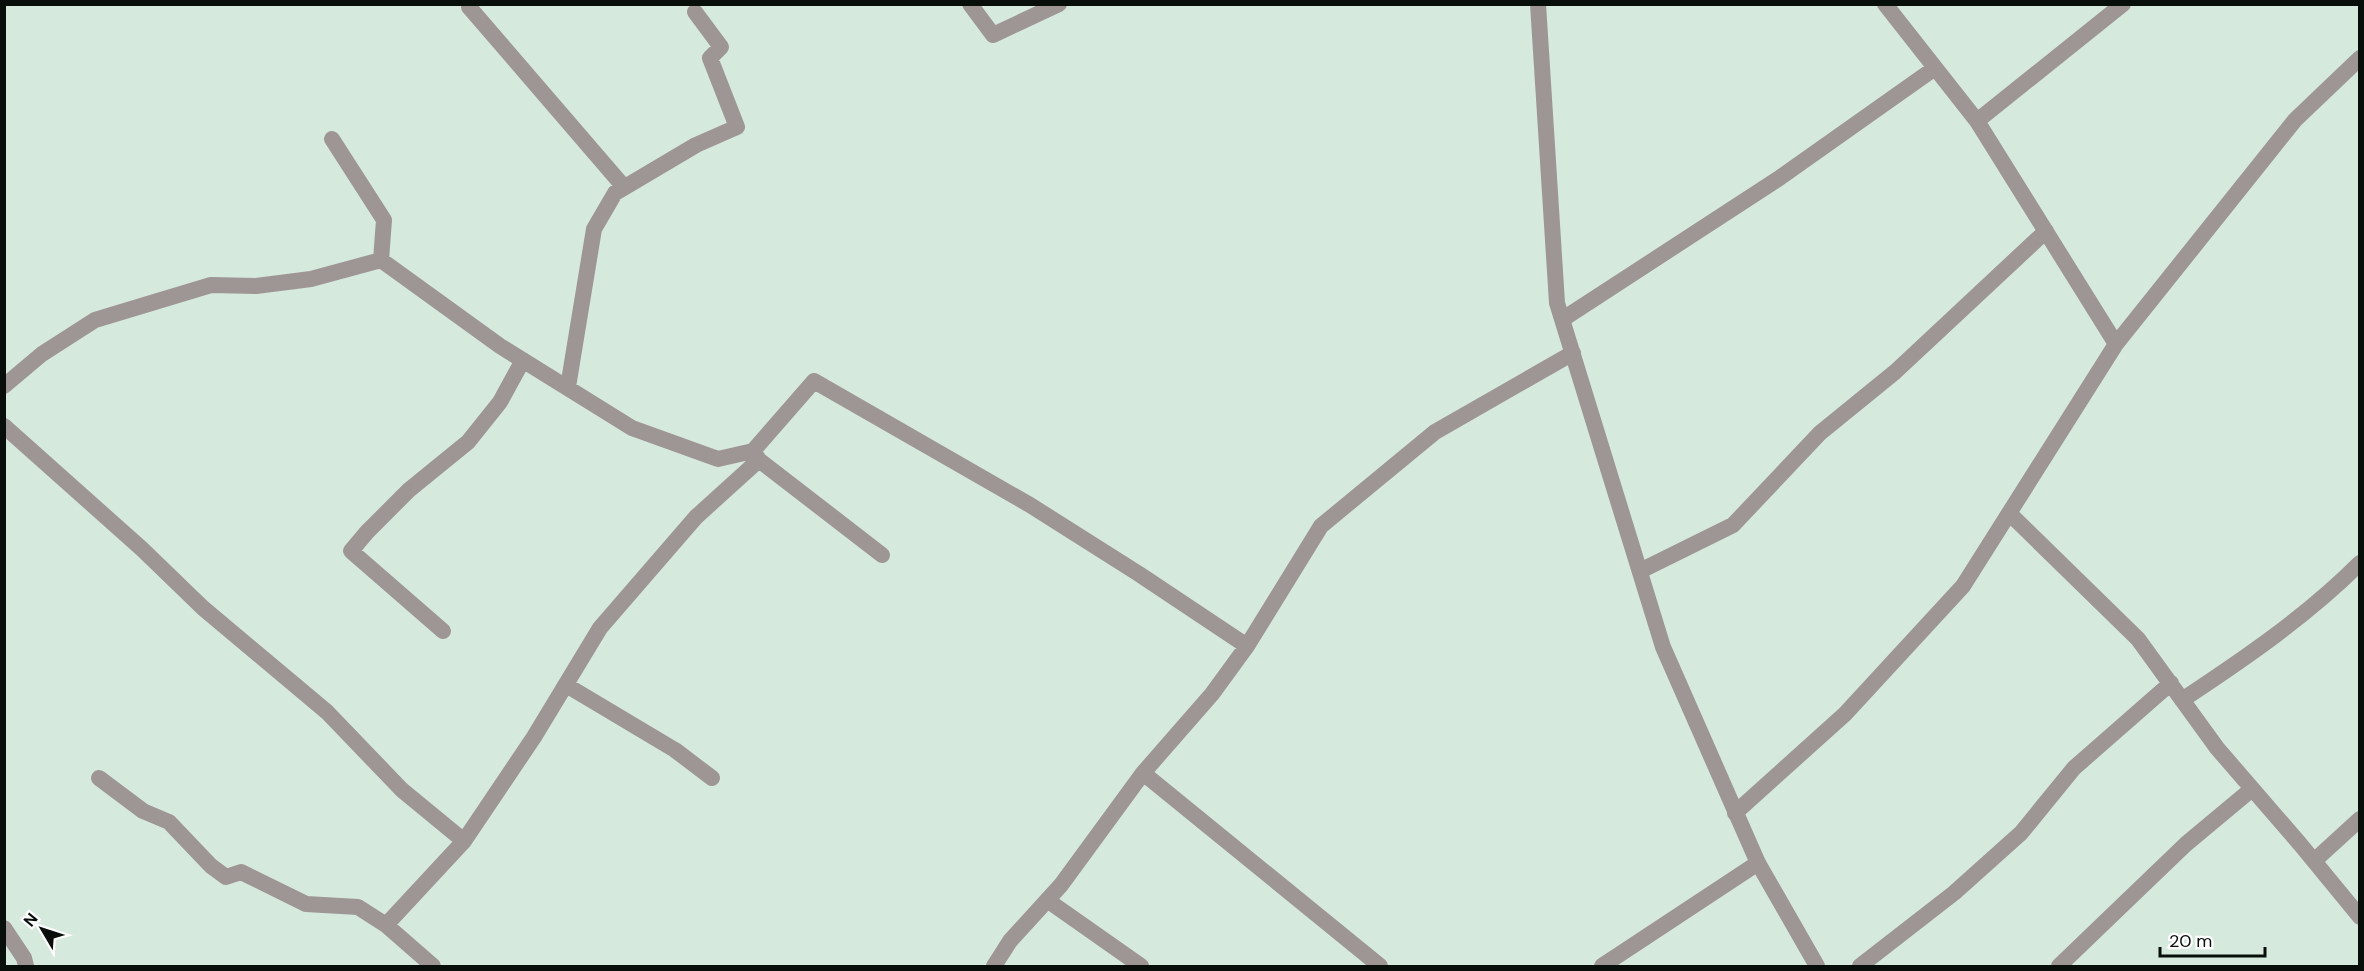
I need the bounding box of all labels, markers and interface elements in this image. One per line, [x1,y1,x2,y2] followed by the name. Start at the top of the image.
[12,899,72,959] north arrow
[19,909,43,931] text: N
[2160,920,2265,958] scale bar
[2169,929,2212,953] text: 20 m

